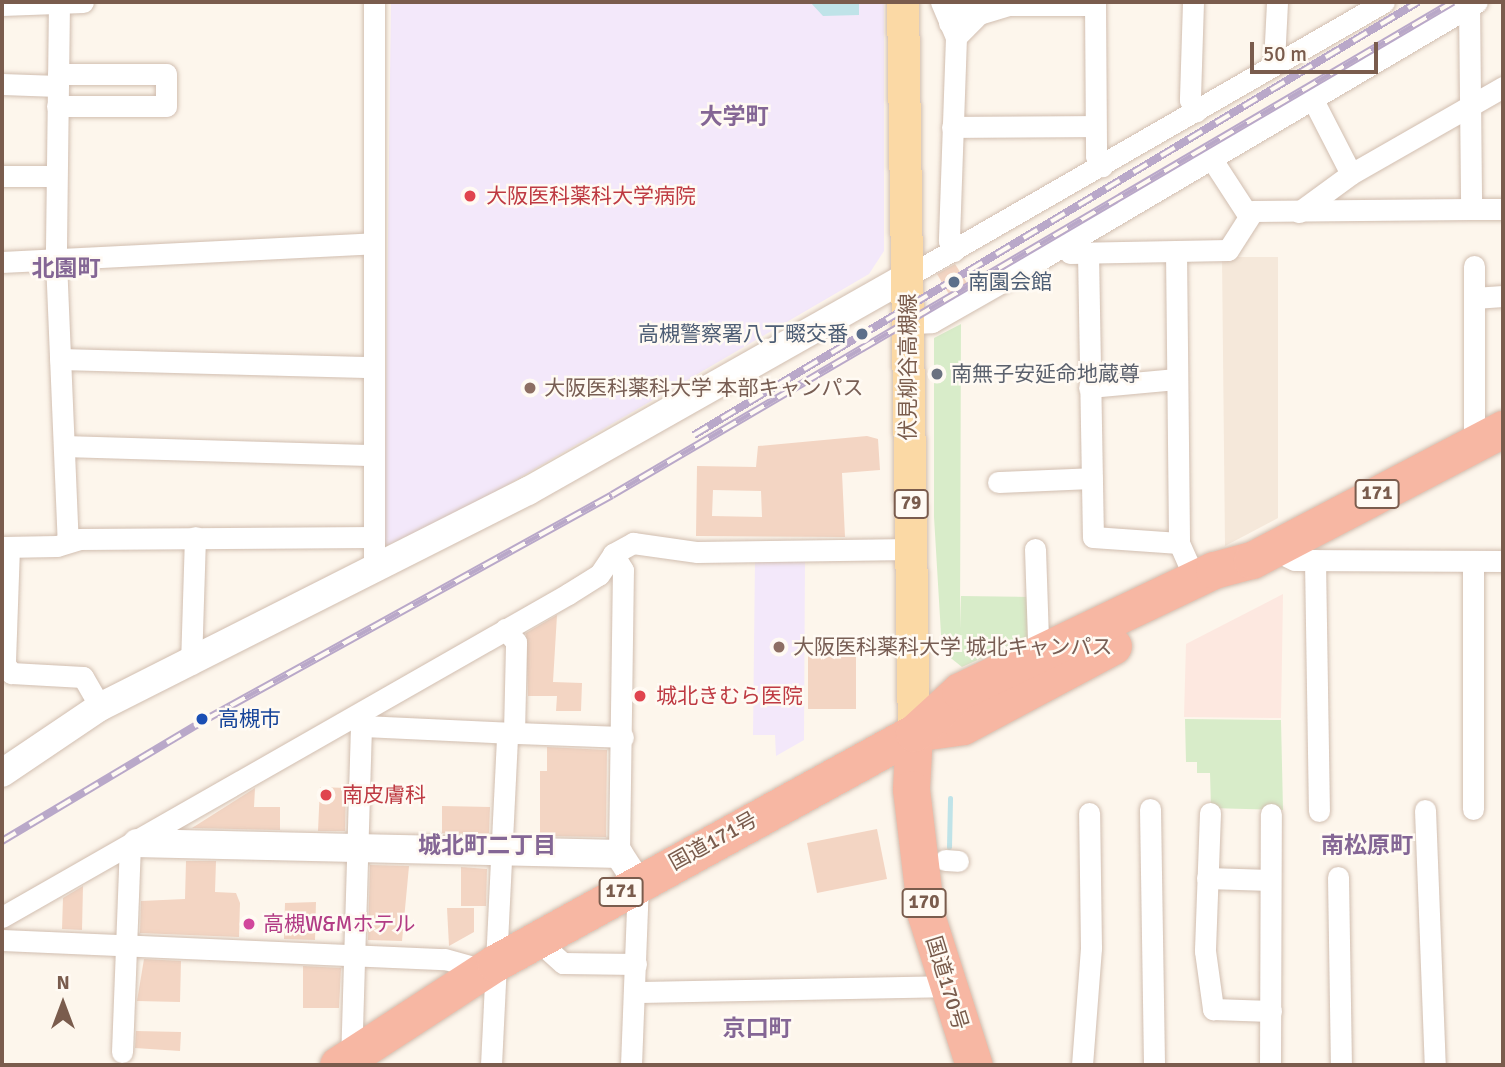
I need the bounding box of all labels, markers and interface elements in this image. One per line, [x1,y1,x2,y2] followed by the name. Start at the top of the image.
[1253,28,1381,72] scale bar
[1263,41,1307,67] text: 50 m
[700,103,768,131] district label: 大学町
[486,183,696,209] place label: 大阪医科薬科大学病院
[460,186,480,206] marker: 大阪医科薬科大学病院
[32,255,100,283] district label: 北園町
[968,269,1052,295] place label: 南園会館
[946,274,962,290] marker: 南園会館
[895,294,921,440] street label: 伏見柳谷高槻線
[638,321,848,347] place label: 高槻警察署八丁畷交番
[854,326,870,342] marker: 高槻警察署八丁畷交番
[951,361,1140,387] place label: 南無子安延命地蔵尊
[929,366,945,382] marker: 南無子安延命地蔵尊
[544,375,864,401] place label: 大阪医科薬科大学 本部キャンパス
[522,380,538,396] marker: 大阪医科薬科大学 本部キャンパス
[1354,478,1400,509] road number: 171
[894,489,928,520] road number: 79
[793,634,1113,660] place label: 大阪医科薬科大学 城北キャンパス
[771,639,787,655] marker: 大阪医科薬科大学 城北キャンパス
[656,683,803,709] place label: 城北きむら医院
[630,686,650,706] marker: 城北きむら医院
[218,706,281,732] place label: 高槻市
[192,709,212,729] marker: 高槻市
[342,782,426,808] place label: 南皮膚科
[316,785,336,805] marker: 南皮膚科
[664,806,762,876] street label: 国道171号
[418,832,556,860] district label: 城北町二丁目
[1321,832,1413,860] district label: 南松原町
[598,876,644,908] road number: 171
[901,888,947,918] road number: 170
[263,911,415,937] place label: 高槻W&Mホテル
[241,916,257,932] marker: 高槻W&Mホテル
[921,933,973,1033] street label: 国道170号
[28,969,98,1039] north arrow
[56,971,70,995] text: N
[723,1015,791,1043] district label: 京口町

